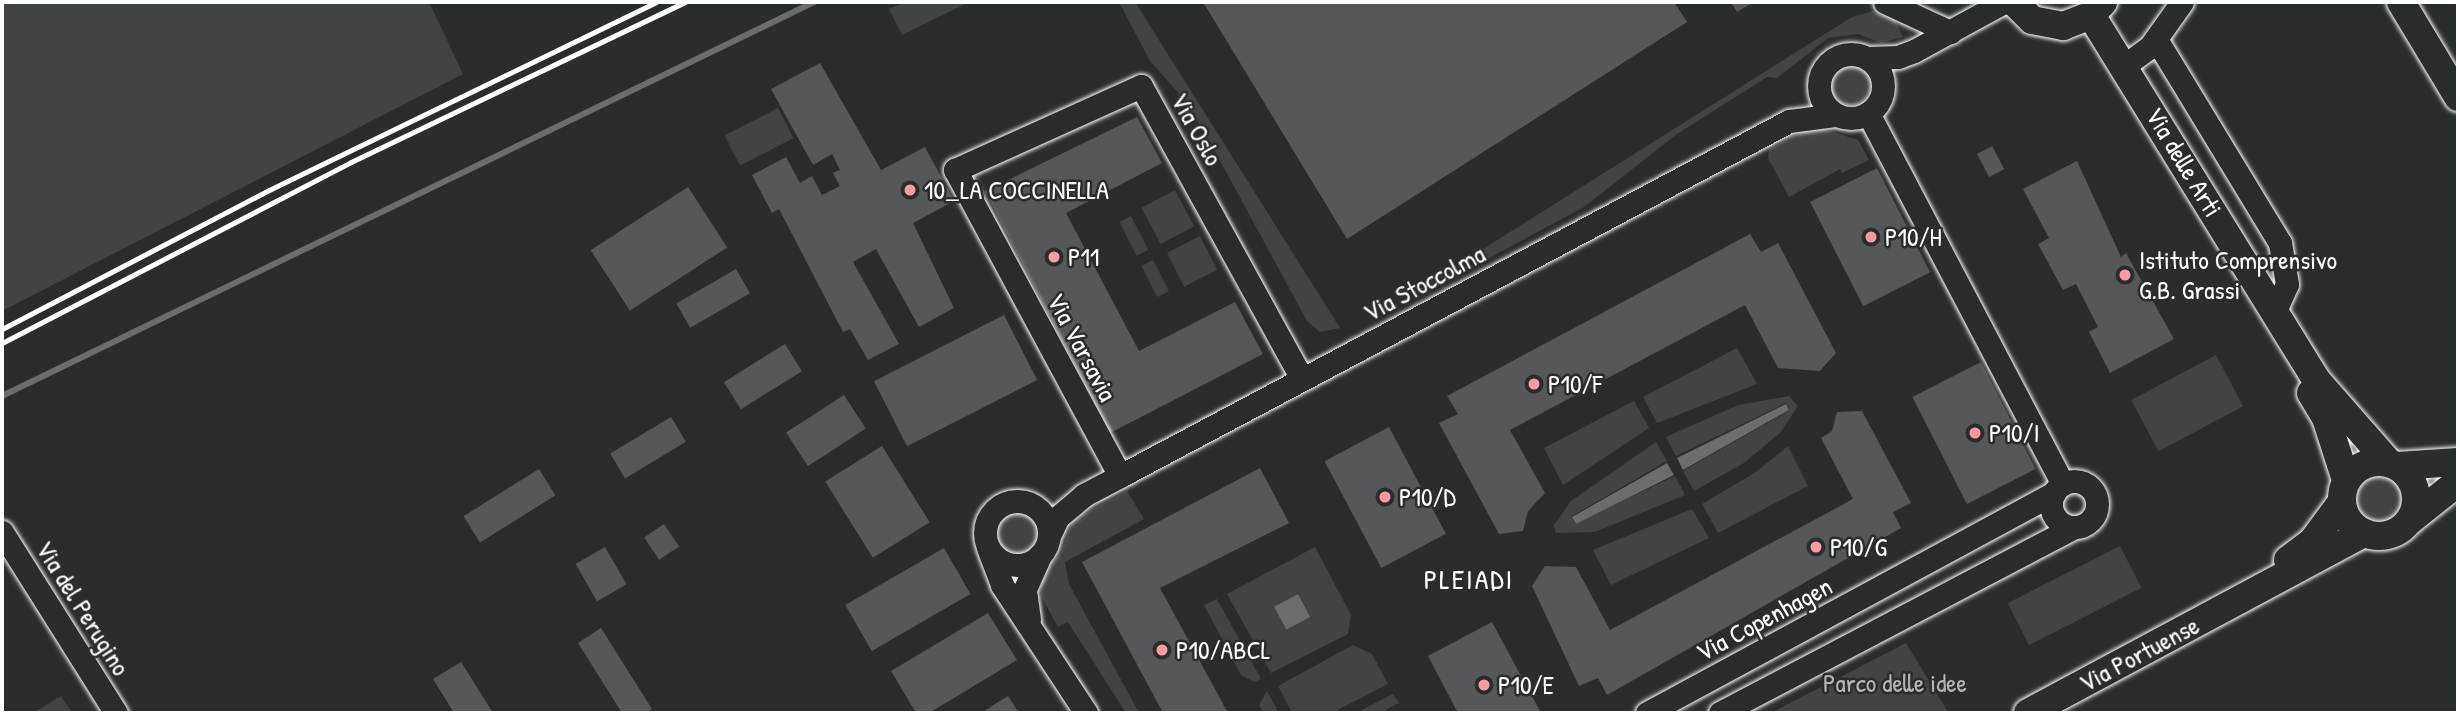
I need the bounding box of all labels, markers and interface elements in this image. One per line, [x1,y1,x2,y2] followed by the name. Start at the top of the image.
[1164,87,1230,171] street label: Via Oslo
[2139,102,2229,222] street label: Via delle Arti
[924,174,1109,206] place label: 10_LA COCCINELLA
[902,182,918,198] marker: 10_LA COCCINELLA
[1885,221,1942,253] place label: P10/H
[1863,229,1879,245] marker: P10/H
[1358,238,1490,328] street label: Via Stoccolma
[1068,241,1099,273] place label: P11
[2139,244,2337,306] place label: Istituto Comprensivo G.B. Grassi
[1046,249,1062,265] marker: P11
[2117,267,2133,283] marker: Istituto Comprensivo G.B. Grassi
[1041,288,1123,406] street label: Via Varsavia
[1548,368,1602,400] place label: P10/F
[1526,376,1542,392] marker: P10/F
[1989,417,2040,449] place label: P10/I
[1967,425,1983,441] marker: P10/I
[1399,481,1456,513] place label: P10/D
[1377,489,1393,505] marker: P10/D
[1830,531,1887,563] place label: P10/G
[29,535,137,681] street label: Via del Perugino
[1808,539,1824,555] marker: P10/G
[1425,562,1513,596] district label: PLEIADI
[1691,570,1837,668] street label: Via Copenhagen
[2074,609,2204,699] street label: Via Portuense
[1176,634,1270,666] place label: P10/ABCL
[1154,642,1170,658] marker: P10/ABCL
[1823,667,1967,699] park label: Parco delle idee
[1498,669,1554,701] place label: P10/E
[1476,677,1492,693] marker: P10/E

